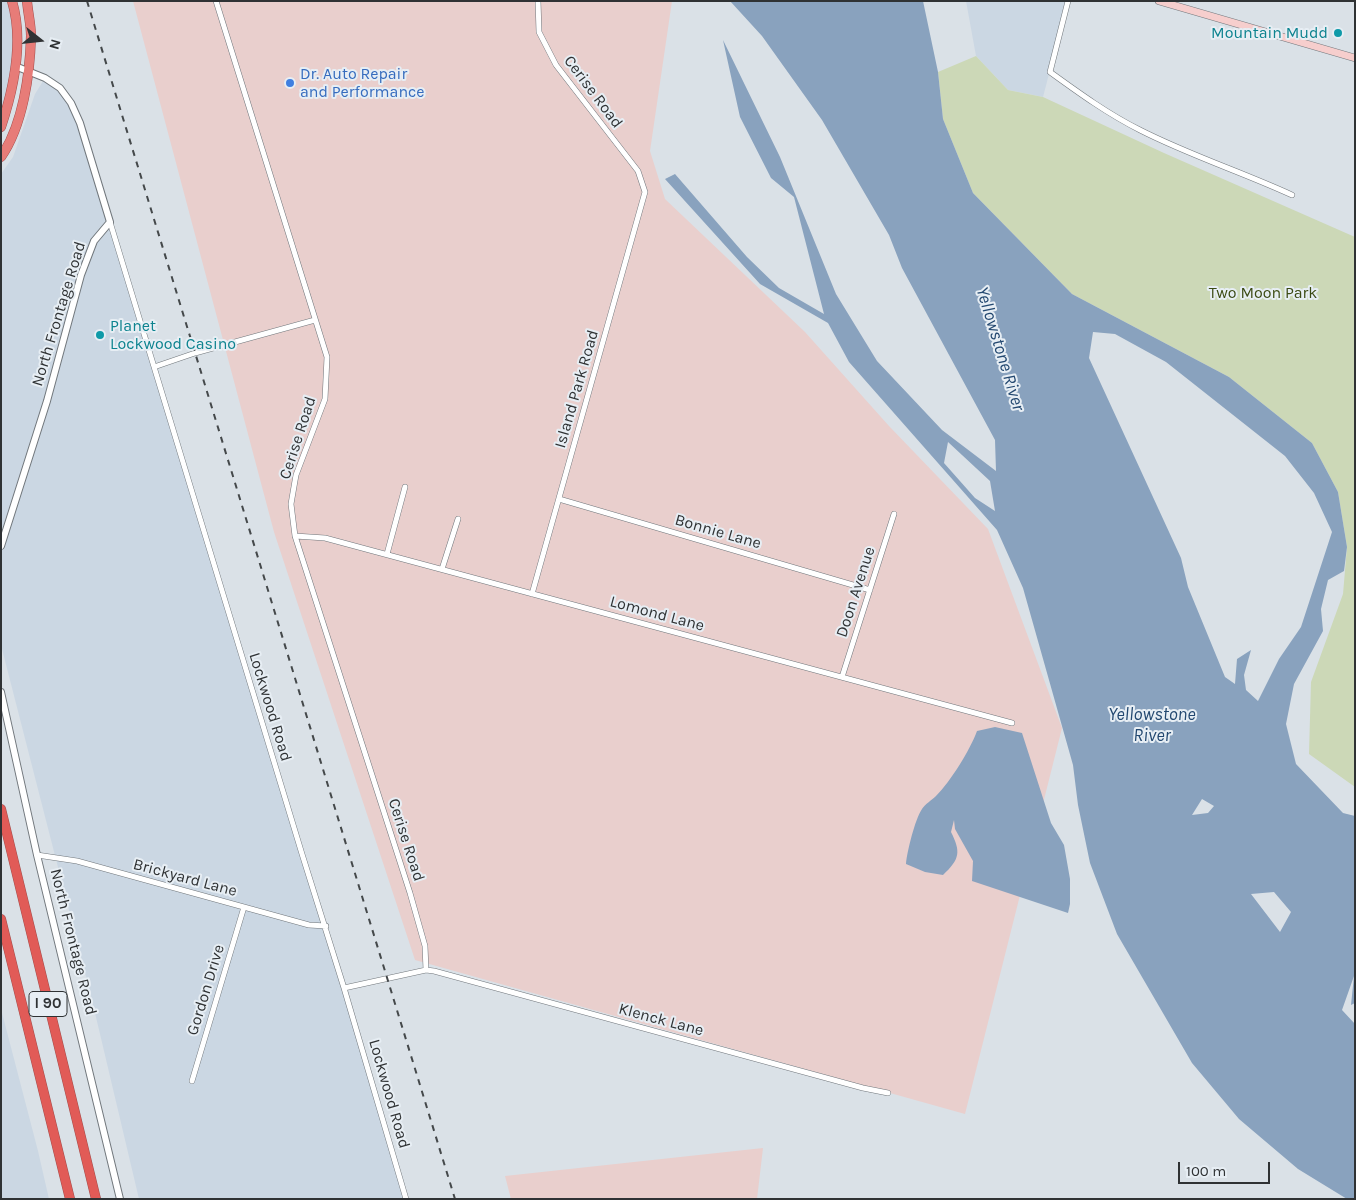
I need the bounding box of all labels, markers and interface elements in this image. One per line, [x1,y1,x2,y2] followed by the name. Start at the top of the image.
[15,15,65,65] north arrow
[1211,23,1328,43] place label: Mountain Mudd
[1332,27,1344,39] marker: Mountain Mudd
[45,37,64,51] text: N
[560,52,626,132] street label: Cerise Road
[300,64,425,102] place label: Dr. Auto Repair and Performance
[284,77,296,89] marker: Dr. Auto Repair and Performance
[28,239,90,389] street label: North Frontage Road
[1209,283,1317,303] park label: Two Moon Park
[971,284,1029,414] water label: Yellowstone River
[110,316,236,354] place label: Planet Lockwood Casino
[551,328,603,450] street label: Island Park Road
[94,329,106,341] marker: Planet Lockwood Casino
[276,394,320,482] street label: Cerise Road
[673,511,763,553] street label: Bonnie Lane
[832,544,880,640] street label: Doon Avenue
[608,592,706,636] street label: Lomond Lane
[244,650,296,764] street label: Lockwood Road
[1108,704,1196,746] water label: Yellowstone River
[384,796,428,884] street label: Cerise Road
[131,855,239,901] street label: Brickyard Lane
[46,867,100,1017] street label: North Frontage Road
[183,942,229,1038] street label: Gordon Drive
[29,992,67,1016] road number: I 90
[616,999,706,1041] street label: Klenck Lane
[364,1037,414,1151] street label: Lockwood Road
[1181,1152,1274,1184] scale bar
[1186,1162,1226,1180] text: 100 m

